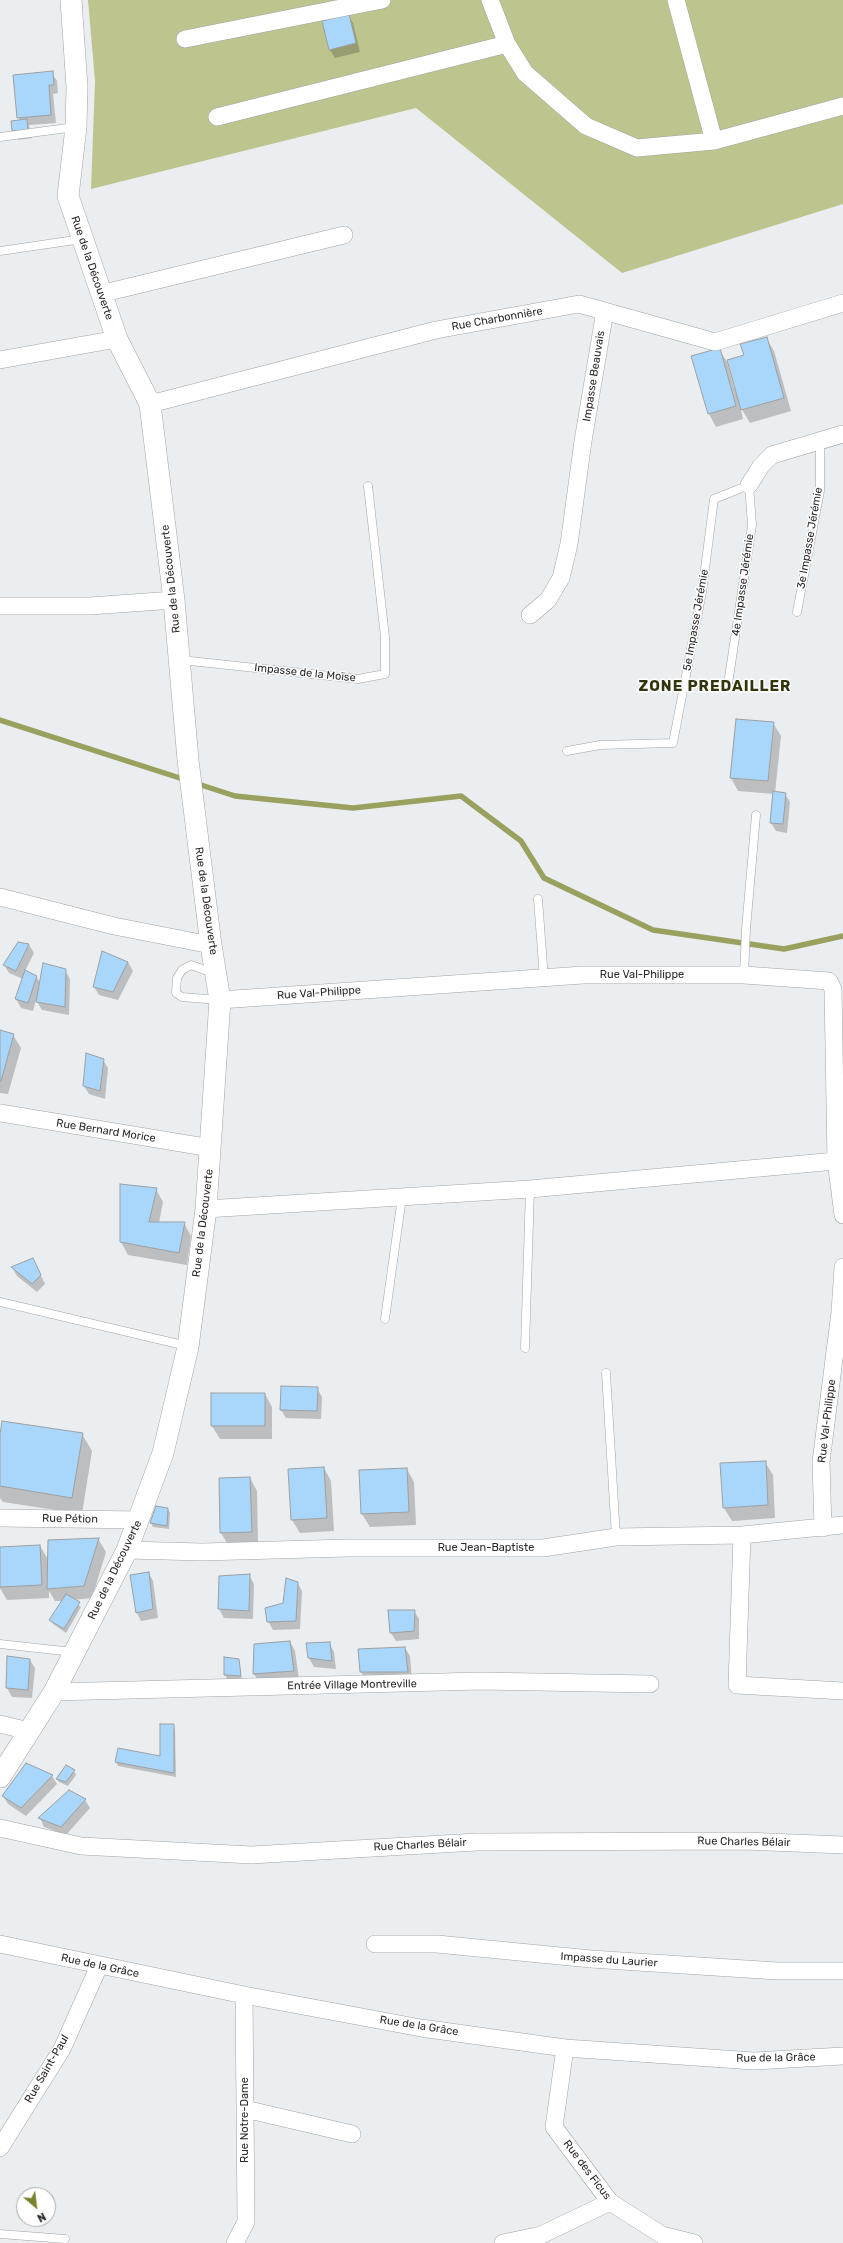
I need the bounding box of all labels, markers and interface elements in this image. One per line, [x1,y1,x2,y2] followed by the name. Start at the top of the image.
[68,214,116,322] street label: Rue de la Découverte
[450,304,544,334] street label: Rue Charbonnière
[580,330,608,422] street label: Impasse Beauvais
[795,486,825,590] street label: 3e Impasse Jérémie
[159,524,183,634] street label: Rue de la Découverte
[729,533,757,637] street label: 4e Impasse Jérémie
[681,568,711,672] street label: 5e Impasse Jérémie
[254,661,356,685] street label: Impasse de la Moïse
[639,678,791,696] district label: ZONE PREDAILLER
[192,846,220,956] street label: Rue de la Découverte
[600,968,684,982] street label: Rue Val-Philippe
[276,983,362,1003] street label: Rue Val-Philippe
[55,1117,157,1145] street label: Rue Bernard Morice
[190,1168,216,1278] street label: Rue de la Découverte
[815,1378,839,1464] street label: Rue Val-Philippe
[42,1512,98,1526] street label: Rue Pétion
[85,1518,145,1622] street label: Rue de la Découverte
[438,1541,534,1555] street label: Rue Jean-Baptiste
[287,1677,417,1693] street label: Entrée Village Montreville
[697,1835,791,1849] street label: Rue Charles Bélair
[373,1836,467,1854] street label: Rue Charles Bélair
[560,1950,658,1970] street label: Impasse du Laurier
[60,1951,140,1981] street label: Rue de la Grâce
[379,2013,459,2039] street label: Rue de la Grâce
[22,2033,72,2105] street label: Rue Saint-Paul
[736,2051,816,2065] street label: Rue de la Grâce
[238,2077,252,2163] street label: Rue Notre-Dame
[560,2138,614,2202] street label: Rue des Ficus
[16,2187,56,2227] north arrow
[35,2210,48,2225] text: N

